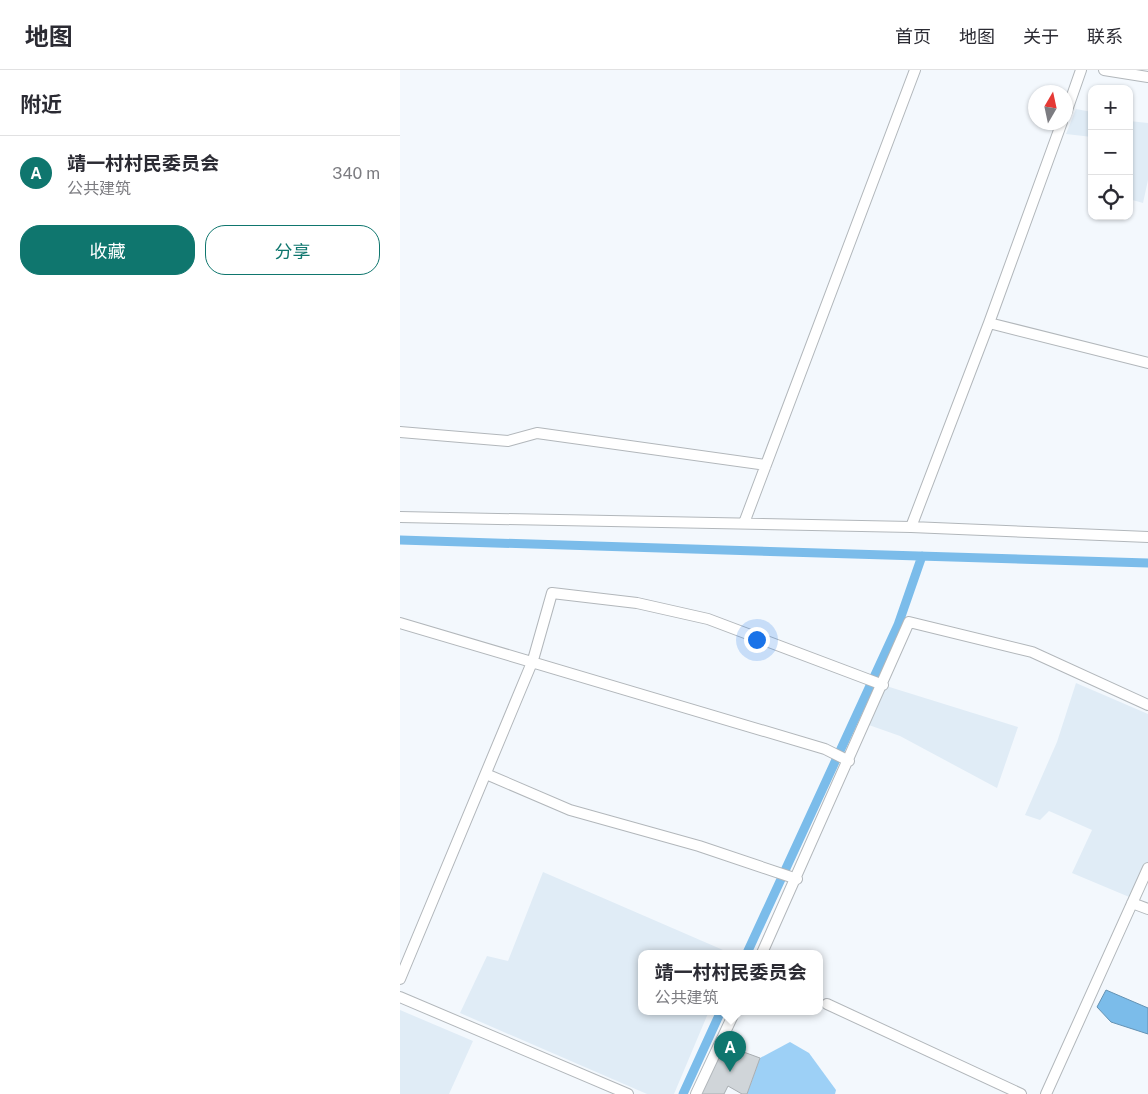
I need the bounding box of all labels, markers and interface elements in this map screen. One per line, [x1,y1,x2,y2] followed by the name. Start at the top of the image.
[25,22,73,50] text: 地图
[895,26,931,47] text: 首页
[959,26,995,47] text: 地图
[1023,26,1059,47] text: 关于
[1087,26,1123,47] text: 联系
[1028,85,1073,130] north arrow
[1088,85,1133,220] map controls
[1088,85,1133,130] button: +
[20,92,62,117] text: 附近
[1088,130,1133,175] button: −
[67,152,219,174] text: 靖一村村民委员会
[30,164,42,183] text: A
[332,164,380,183] text: 340 m
[1088,175,1133,220] button: locate
[67,179,131,198] text: 公共建筑
[20,225,195,275] button: 收藏
[205,225,380,275] button: 分享
[744,627,770,653] your location
[638,950,823,1015] popup
[654,961,807,983] text: 靖一村村民委员会
[654,988,719,1007] text: 公共建筑
[714,1031,746,1072] pin: A

